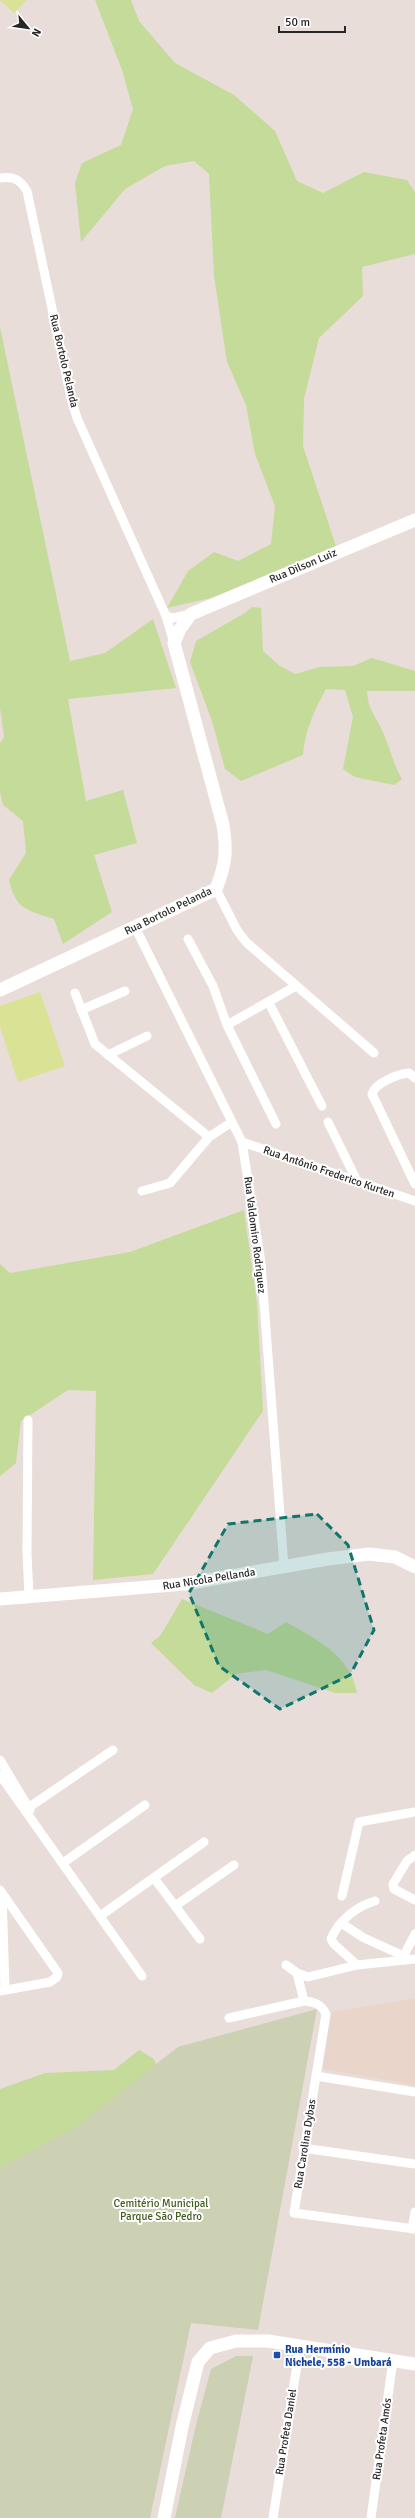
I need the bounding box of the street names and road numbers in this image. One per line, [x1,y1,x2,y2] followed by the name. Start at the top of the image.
[47,313,81,409] street label: Rua Bortolo Pelanda
[267,546,339,586] street label: Rua Dilson Luiz
[122,884,214,938] street label: Rua Bortolo Pelanda
[262,1143,396,1201] street label: Rua Antônio Frederico Kurten
[241,1176,269,1294] street label: Rua Valdomiro Rodriguez
[162,1565,257,1593] street label: Rua Nicola Pellanda
[291,2098,319,2190] street label: Rua Carolina Dybas
[273,2388,299,2476] street label: Rua Profeta Daniel
[370,2397,394,2481] street label: Rua Profeta Amós

